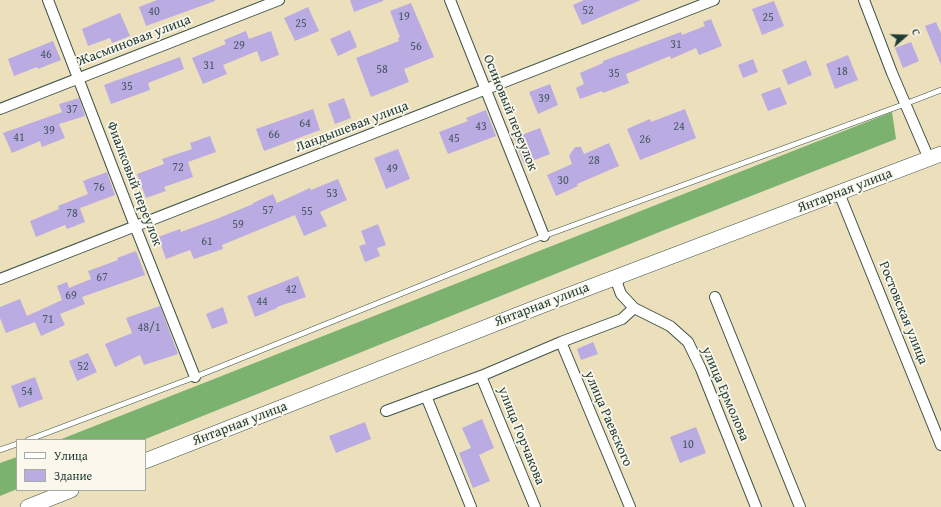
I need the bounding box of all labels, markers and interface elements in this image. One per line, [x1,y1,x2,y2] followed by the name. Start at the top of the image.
[582,4,594,18] house number: 52
[148,5,160,19] house number: 40
[398,10,410,24] house number: 19
[762,11,774,25] house number: 25
[75,12,193,70] street label: Жасминовая улица
[885,16,925,56] north arrow
[295,17,307,31] house number: 25
[908,26,925,38] text: С
[670,38,682,52] house number: 31
[233,39,245,53] house number: 29
[410,40,422,54] house number: 56
[40,48,52,62] house number: 46
[479,52,541,174] street label: Осиновый переулок
[203,59,215,73] house number: 31
[376,63,388,77] house number: 58
[836,65,848,79] house number: 18
[608,67,620,81] house number: 35
[121,80,133,94] house number: 35
[538,92,550,106] house number: 39
[293,98,411,156] street label: Ландышевая улица
[66,103,78,117] house number: 37
[299,117,311,131] house number: 64
[102,119,166,249] street label: Фиалковый переулок
[475,120,487,134] house number: 43
[673,120,685,134] house number: 24
[43,124,55,138] house number: 39
[268,128,280,142] house number: 66
[13,131,25,145] house number: 41
[448,132,460,146] house number: 45
[639,133,651,147] house number: 26
[588,154,600,168] house number: 28
[172,161,184,175] house number: 72
[386,162,398,176] house number: 49
[795,165,895,217] street label: Янтарная улица
[557,174,569,188] house number: 30
[93,181,105,195] house number: 76
[326,187,338,201] house number: 53
[262,204,274,218] house number: 57
[301,205,313,219] house number: 55
[66,207,78,221] house number: 78
[232,218,244,232] house number: 59
[201,235,213,249] house number: 61
[875,259,931,367] street label: Ростовская улица
[96,271,108,285] house number: 67
[492,279,592,331] street label: Янтарная улица
[285,283,297,297] house number: 42
[65,289,77,303] house number: 69
[256,295,268,309] house number: 44
[42,313,54,327] house number: 71
[138,321,160,335] house number: 48/1
[698,344,752,444] street label: улица Ермолова
[77,360,89,374] house number: 52
[580,369,636,469] street label: улица Раевского
[494,384,548,488] street label: улица Горчакова
[21,385,33,399] house number: 54
[190,398,290,450] street label: Янтарная улица
[682,438,694,452] house number: 10
[16,439,146,491] legend
[54,447,88,464] text: Улица
[54,467,92,484] text: Здание

